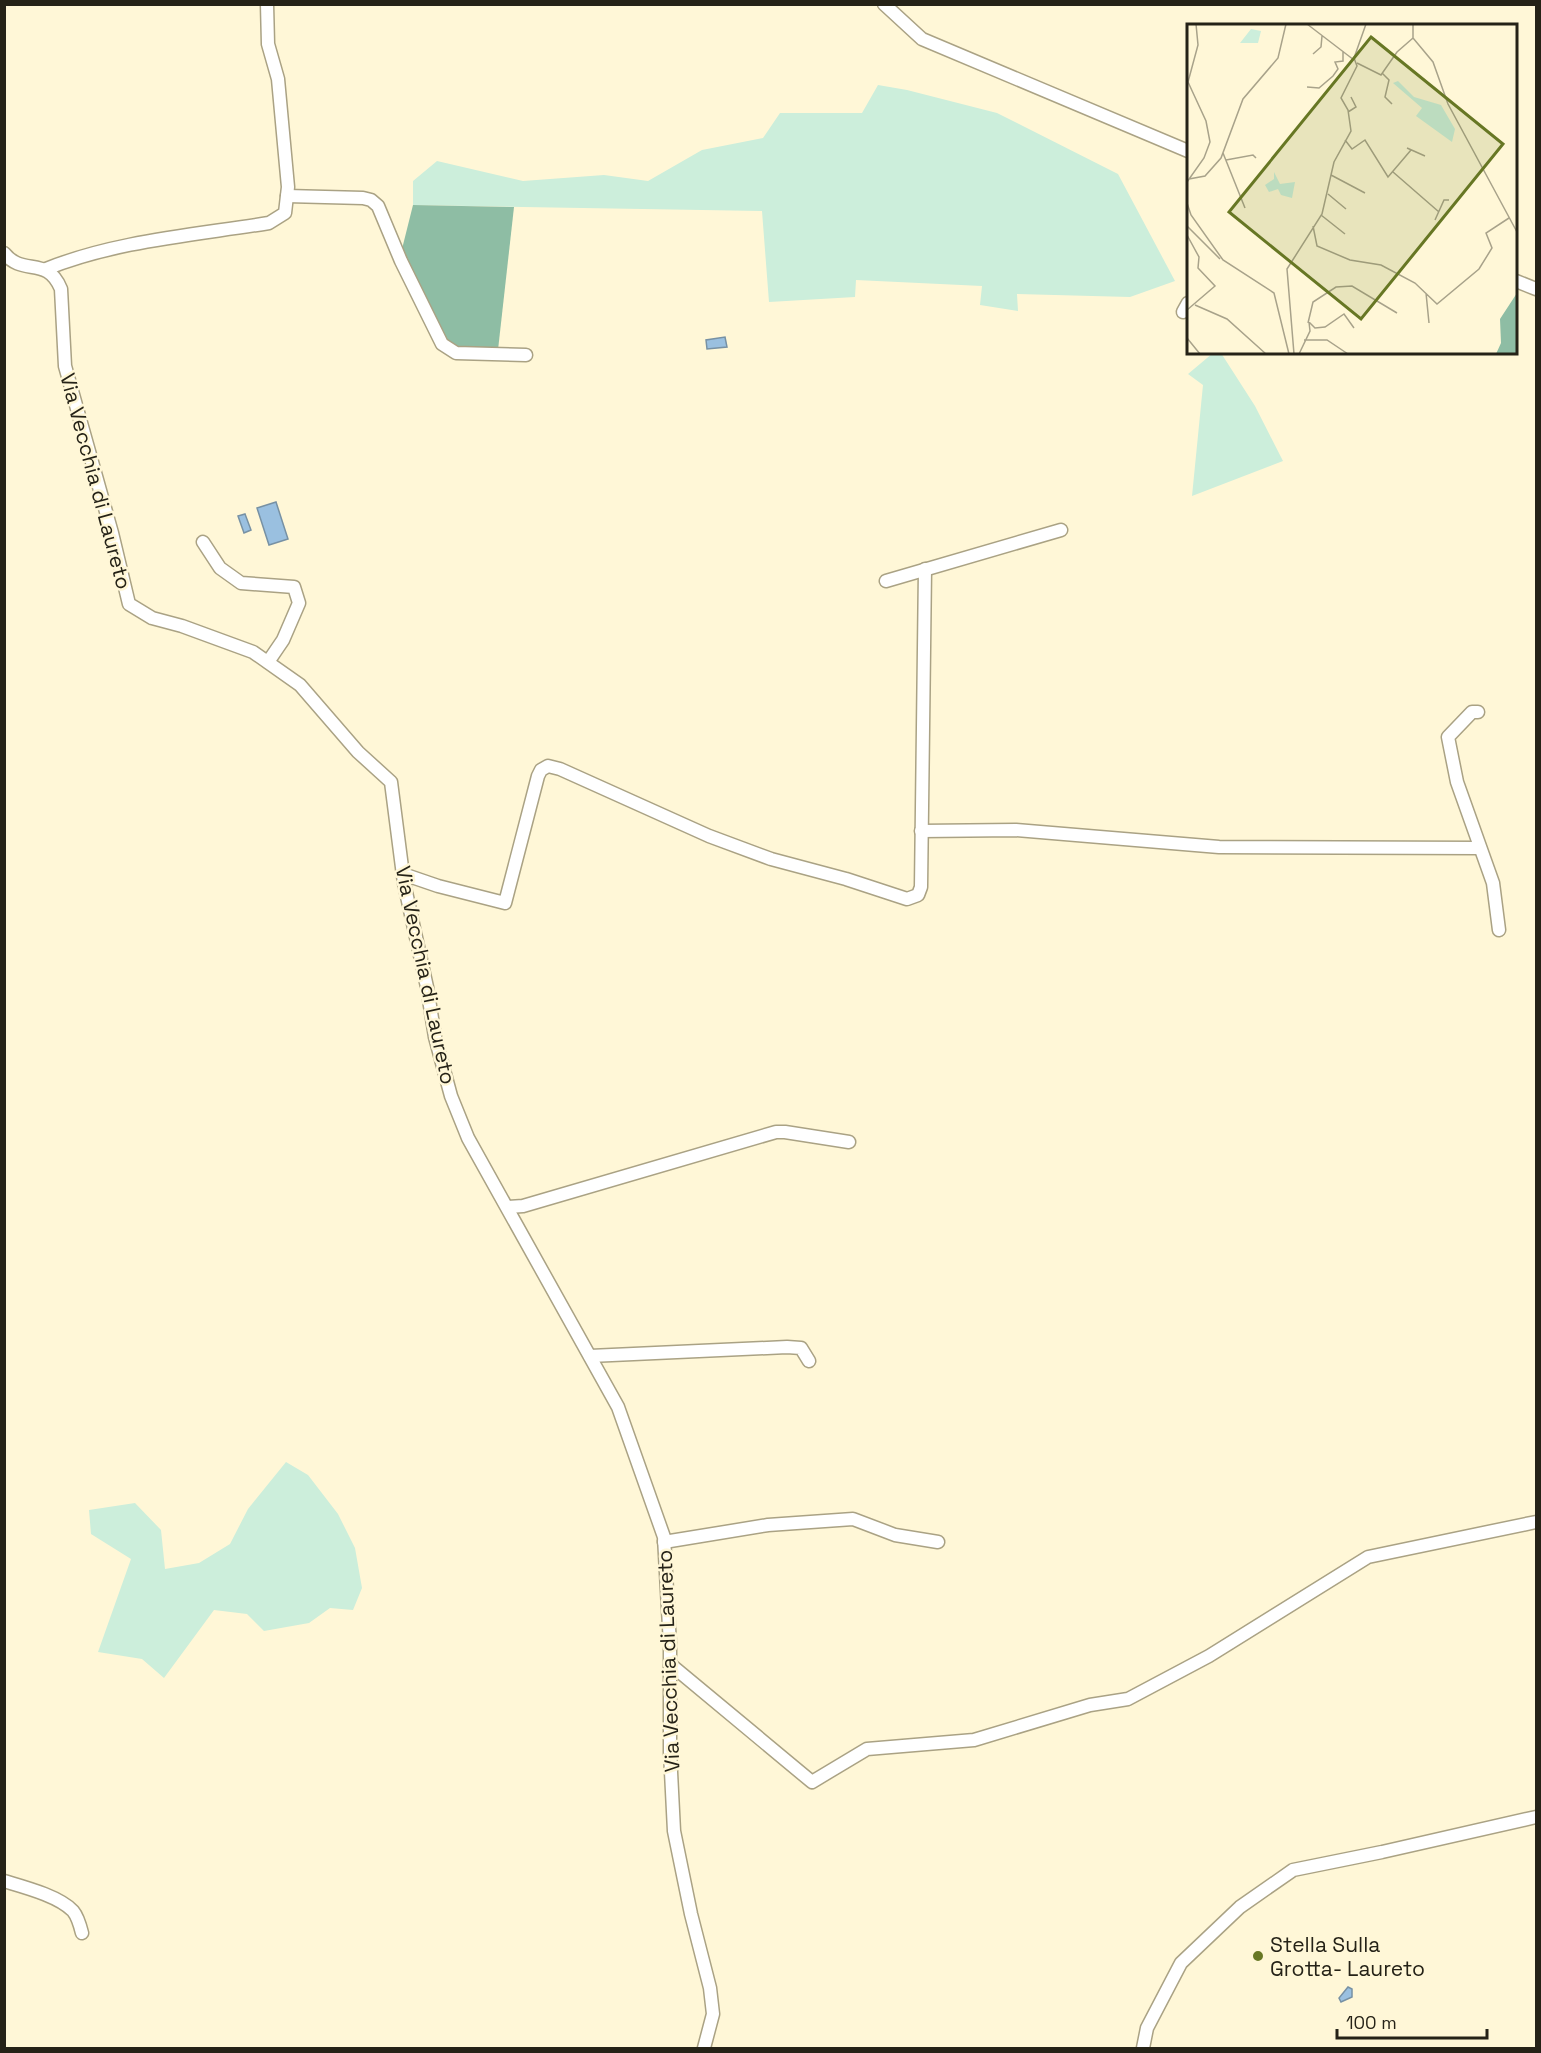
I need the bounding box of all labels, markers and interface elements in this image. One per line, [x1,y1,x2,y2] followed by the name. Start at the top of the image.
[1187,24,1517,354] inset map
[54,370,138,592] street label: Via Vecchia di Laureto
[390,863,462,1087] street label: Via Vecchia di Laureto
[651,1549,685,1773] street label: Via Vecchia di Laureto
[1270,1931,1425,1982] place label: Stella Sulla Grotta- Laureto
[1251,1949,1265,1963] marker: Stella Sulla Grotta- Laureto
[1337,2002,1487,2040] scale bar
[1346,2011,1397,2034] text: 100 m

